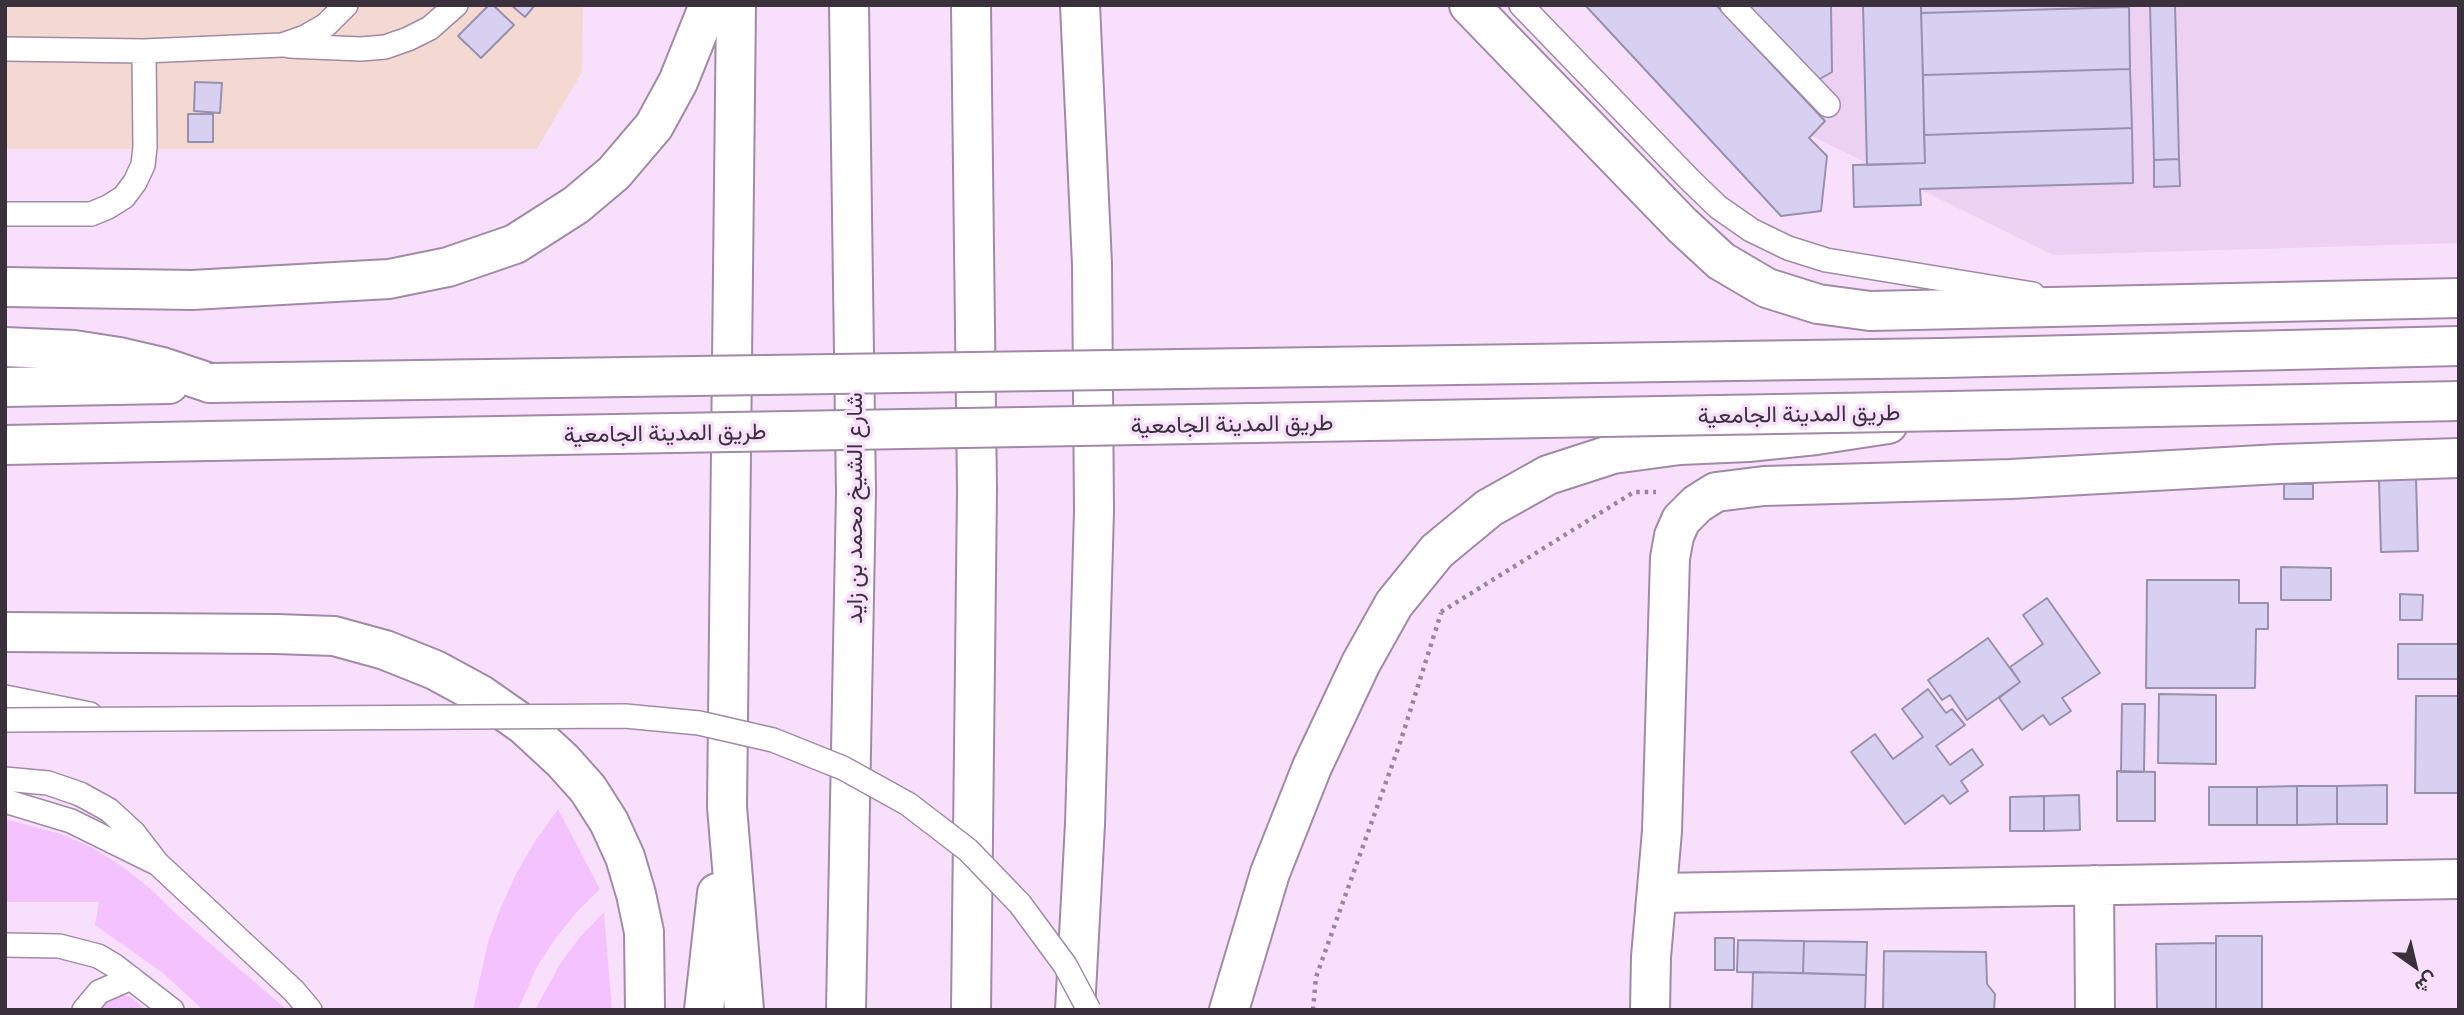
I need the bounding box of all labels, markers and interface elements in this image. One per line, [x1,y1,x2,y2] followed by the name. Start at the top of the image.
[840,392,868,624] street label: شارع الشيخ محمد بن زايد
[1697,398,1901,430] street label: طريق المدينة الجامعية
[1130,408,1334,440] street label: طريق المدينة الجامعية
[563,417,767,449] street label: طريق المدينة الجامعية
[2380,931,2450,1001] north arrow
[2411,968,2443,1000] text: ش

